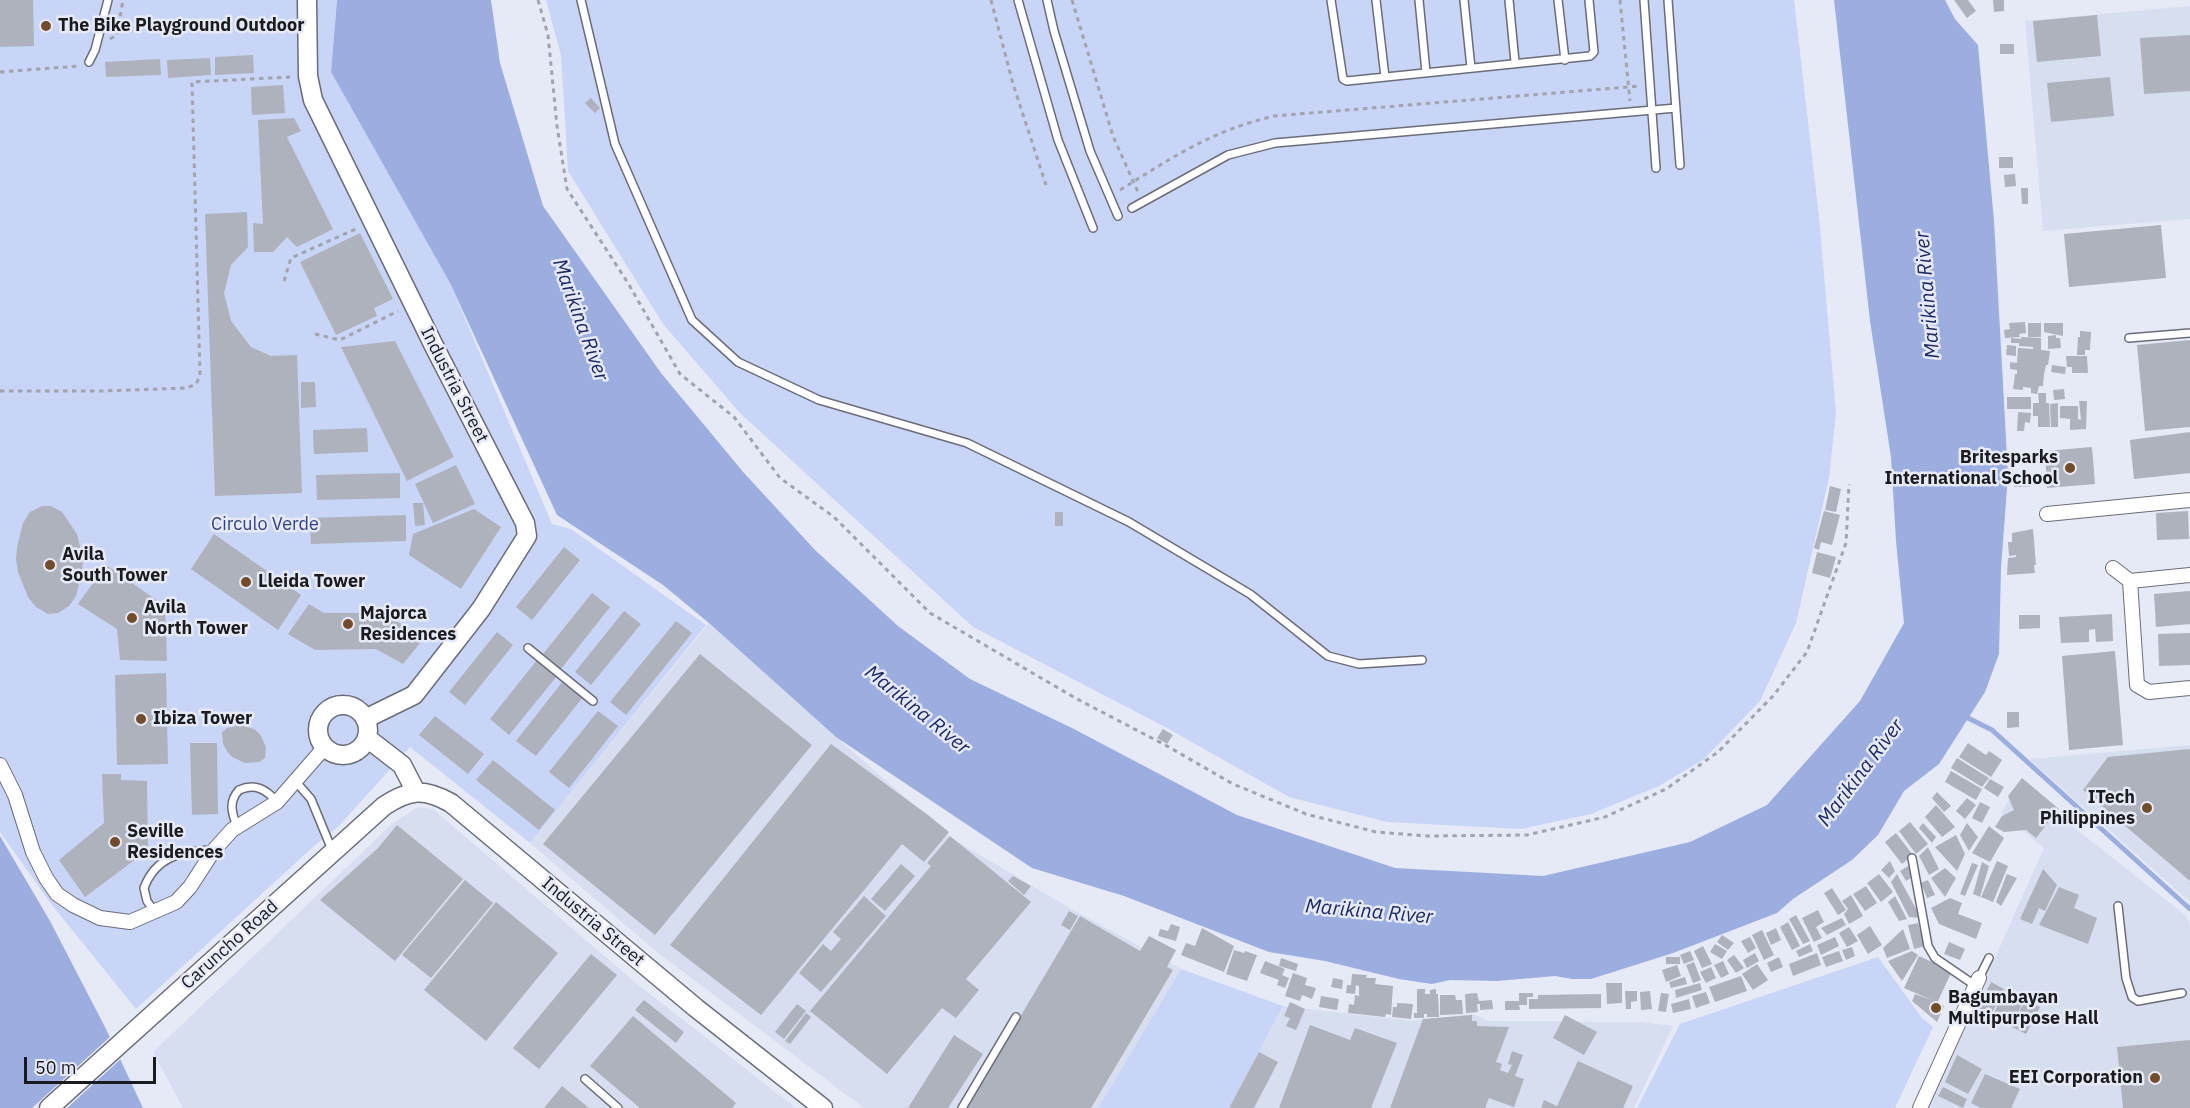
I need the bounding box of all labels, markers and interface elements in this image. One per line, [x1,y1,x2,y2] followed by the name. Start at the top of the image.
[58,15,304,37] place label: The Bike Playground Outdoor
[39,19,53,33] marker: The Bike Playground Outdoor
[1910,230,1946,360] water label: Marikina River
[547,256,613,384] water label: Marikina River
[415,323,493,447] street label: Industria Street
[1885,447,2058,490] place label: Britesparks International School
[2063,461,2077,475] marker: Britesparks International School
[211,514,319,536] park label: Circulo Verde
[62,544,168,586] place label: Avila South Tower
[43,558,57,572] marker: Avila South Tower
[258,571,365,593] place label: Lleida Tower
[239,575,253,589] marker: Lleida Tower
[144,597,248,640] place label: Avila North Tower
[360,603,456,646] place label: Majorca Residences
[125,611,139,625] marker: Avila North Tower
[341,617,355,631] marker: Majorca Residences
[860,660,974,760] water label: Marikina River
[153,708,252,730] place label: Ibiza Tower
[134,712,148,726] marker: Ibiza Tower
[1813,715,1909,831] water label: Marikina River
[2040,787,2135,830] place label: ITech Philippines
[2140,801,2154,815] marker: ITech Philippines
[127,821,223,864] place label: Seville Residences
[108,835,122,849] marker: Seville Residences
[537,873,649,971] street label: Industria Street
[1304,894,1434,930] water label: Marikina River
[177,896,283,994] street label: Caruncho Road
[1948,987,2098,1030] place label: Bagumbayan Multipurpose Hall
[1929,1001,1943,1015] marker: Bagumbayan Multipurpose Hall
[27,1045,159,1083] scale bar
[35,1056,77,1079] text: 50 m
[2009,1067,2143,1089] place label: EEI Corporation
[2148,1071,2162,1085] marker: EEI Corporation

